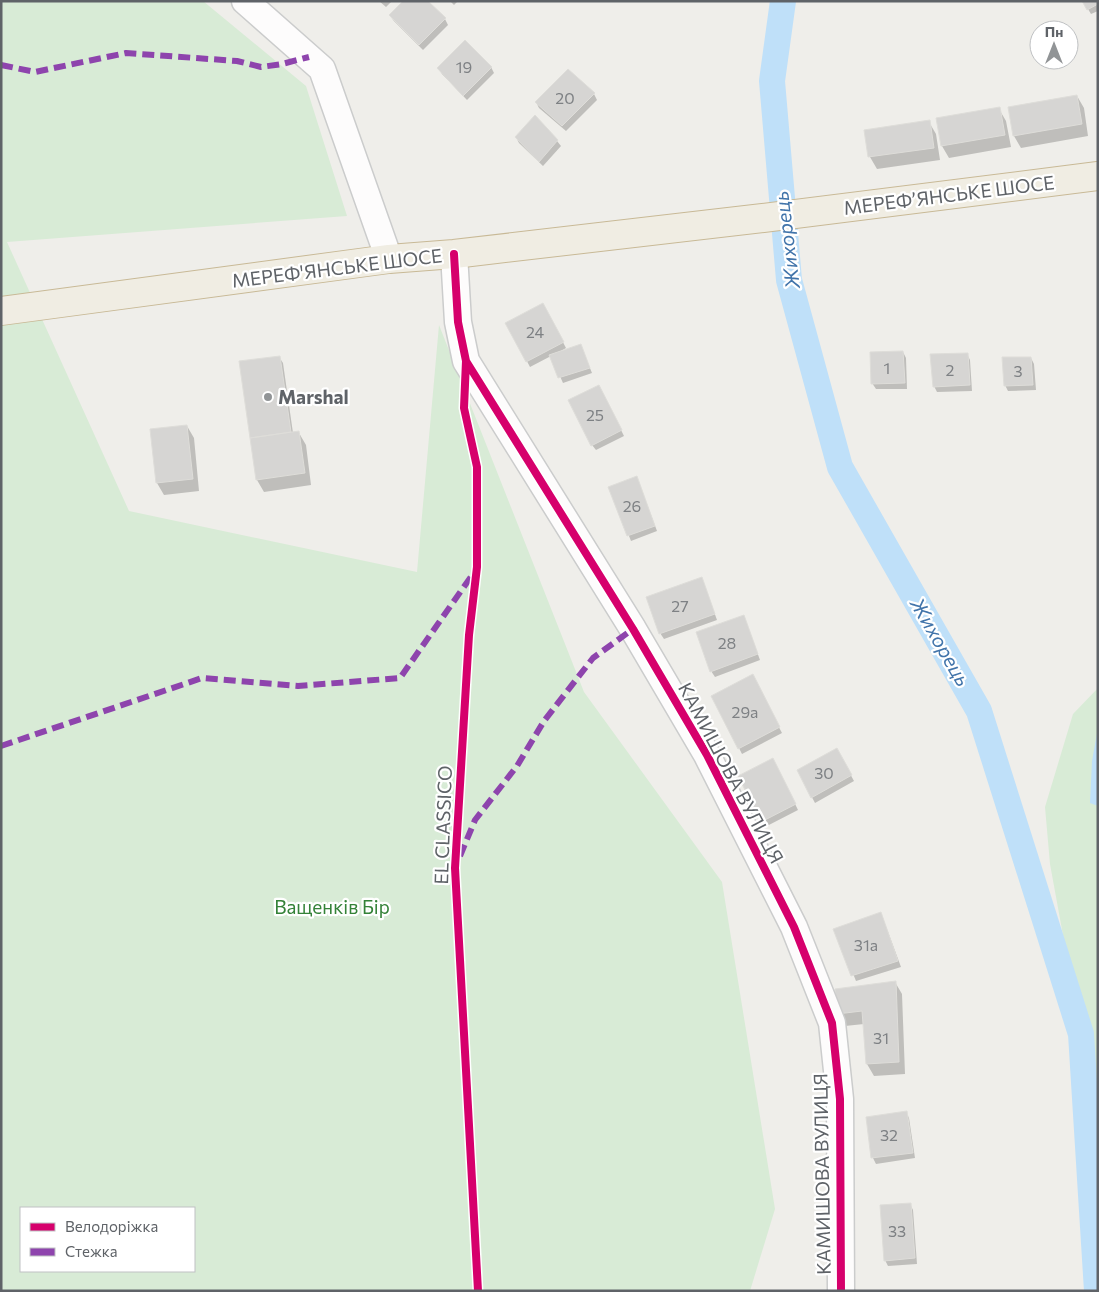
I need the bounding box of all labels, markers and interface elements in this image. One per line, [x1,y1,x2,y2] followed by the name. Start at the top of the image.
[1029,20,1079,70] north arrow
[1045,23,1063,40] text: Пн
[456,57,472,76] house number: 19
[555,88,575,107] house number: 20
[842,170,1056,219] street label: МЕРЕФ’ЯНСЬКЕ ШОСЕ
[768,190,804,291] water label: Жихорець
[230,243,444,292] street label: МЕРЕФ'ЯНСЬКЕ ШОСЕ
[526,322,544,341] house number: 24
[884,358,890,377] house number: 1
[946,360,955,379] house number: 2
[1013,361,1023,380] house number: 3
[278,385,349,408] place label: Marshal
[262,391,274,403] marker: Marshal
[586,405,604,424] house number: 25
[623,496,641,515] house number: 26
[905,592,976,690] water label: Жихорець
[671,596,689,615] house number: 27
[718,633,736,652] house number: 28
[674,678,789,867] street label: КАМИШОВА ВУЛИЦЯ
[732,702,758,721] house number: 29а
[814,763,834,782] house number: 30
[429,765,456,885] street label: EL CLASSICO
[274,895,390,918] park label: Ващенків Бір
[854,935,878,954] house number: 31а
[873,1028,889,1047] house number: 31
[808,1073,835,1275] street label: КАМИШОВА ВУЛИЦЯ
[880,1125,898,1144] house number: 32
[20,1207,195,1272] legend
[65,1217,158,1235] text: Велодоріжка
[888,1221,906,1240] house number: 33
[65,1242,118,1260] text: Стежка

